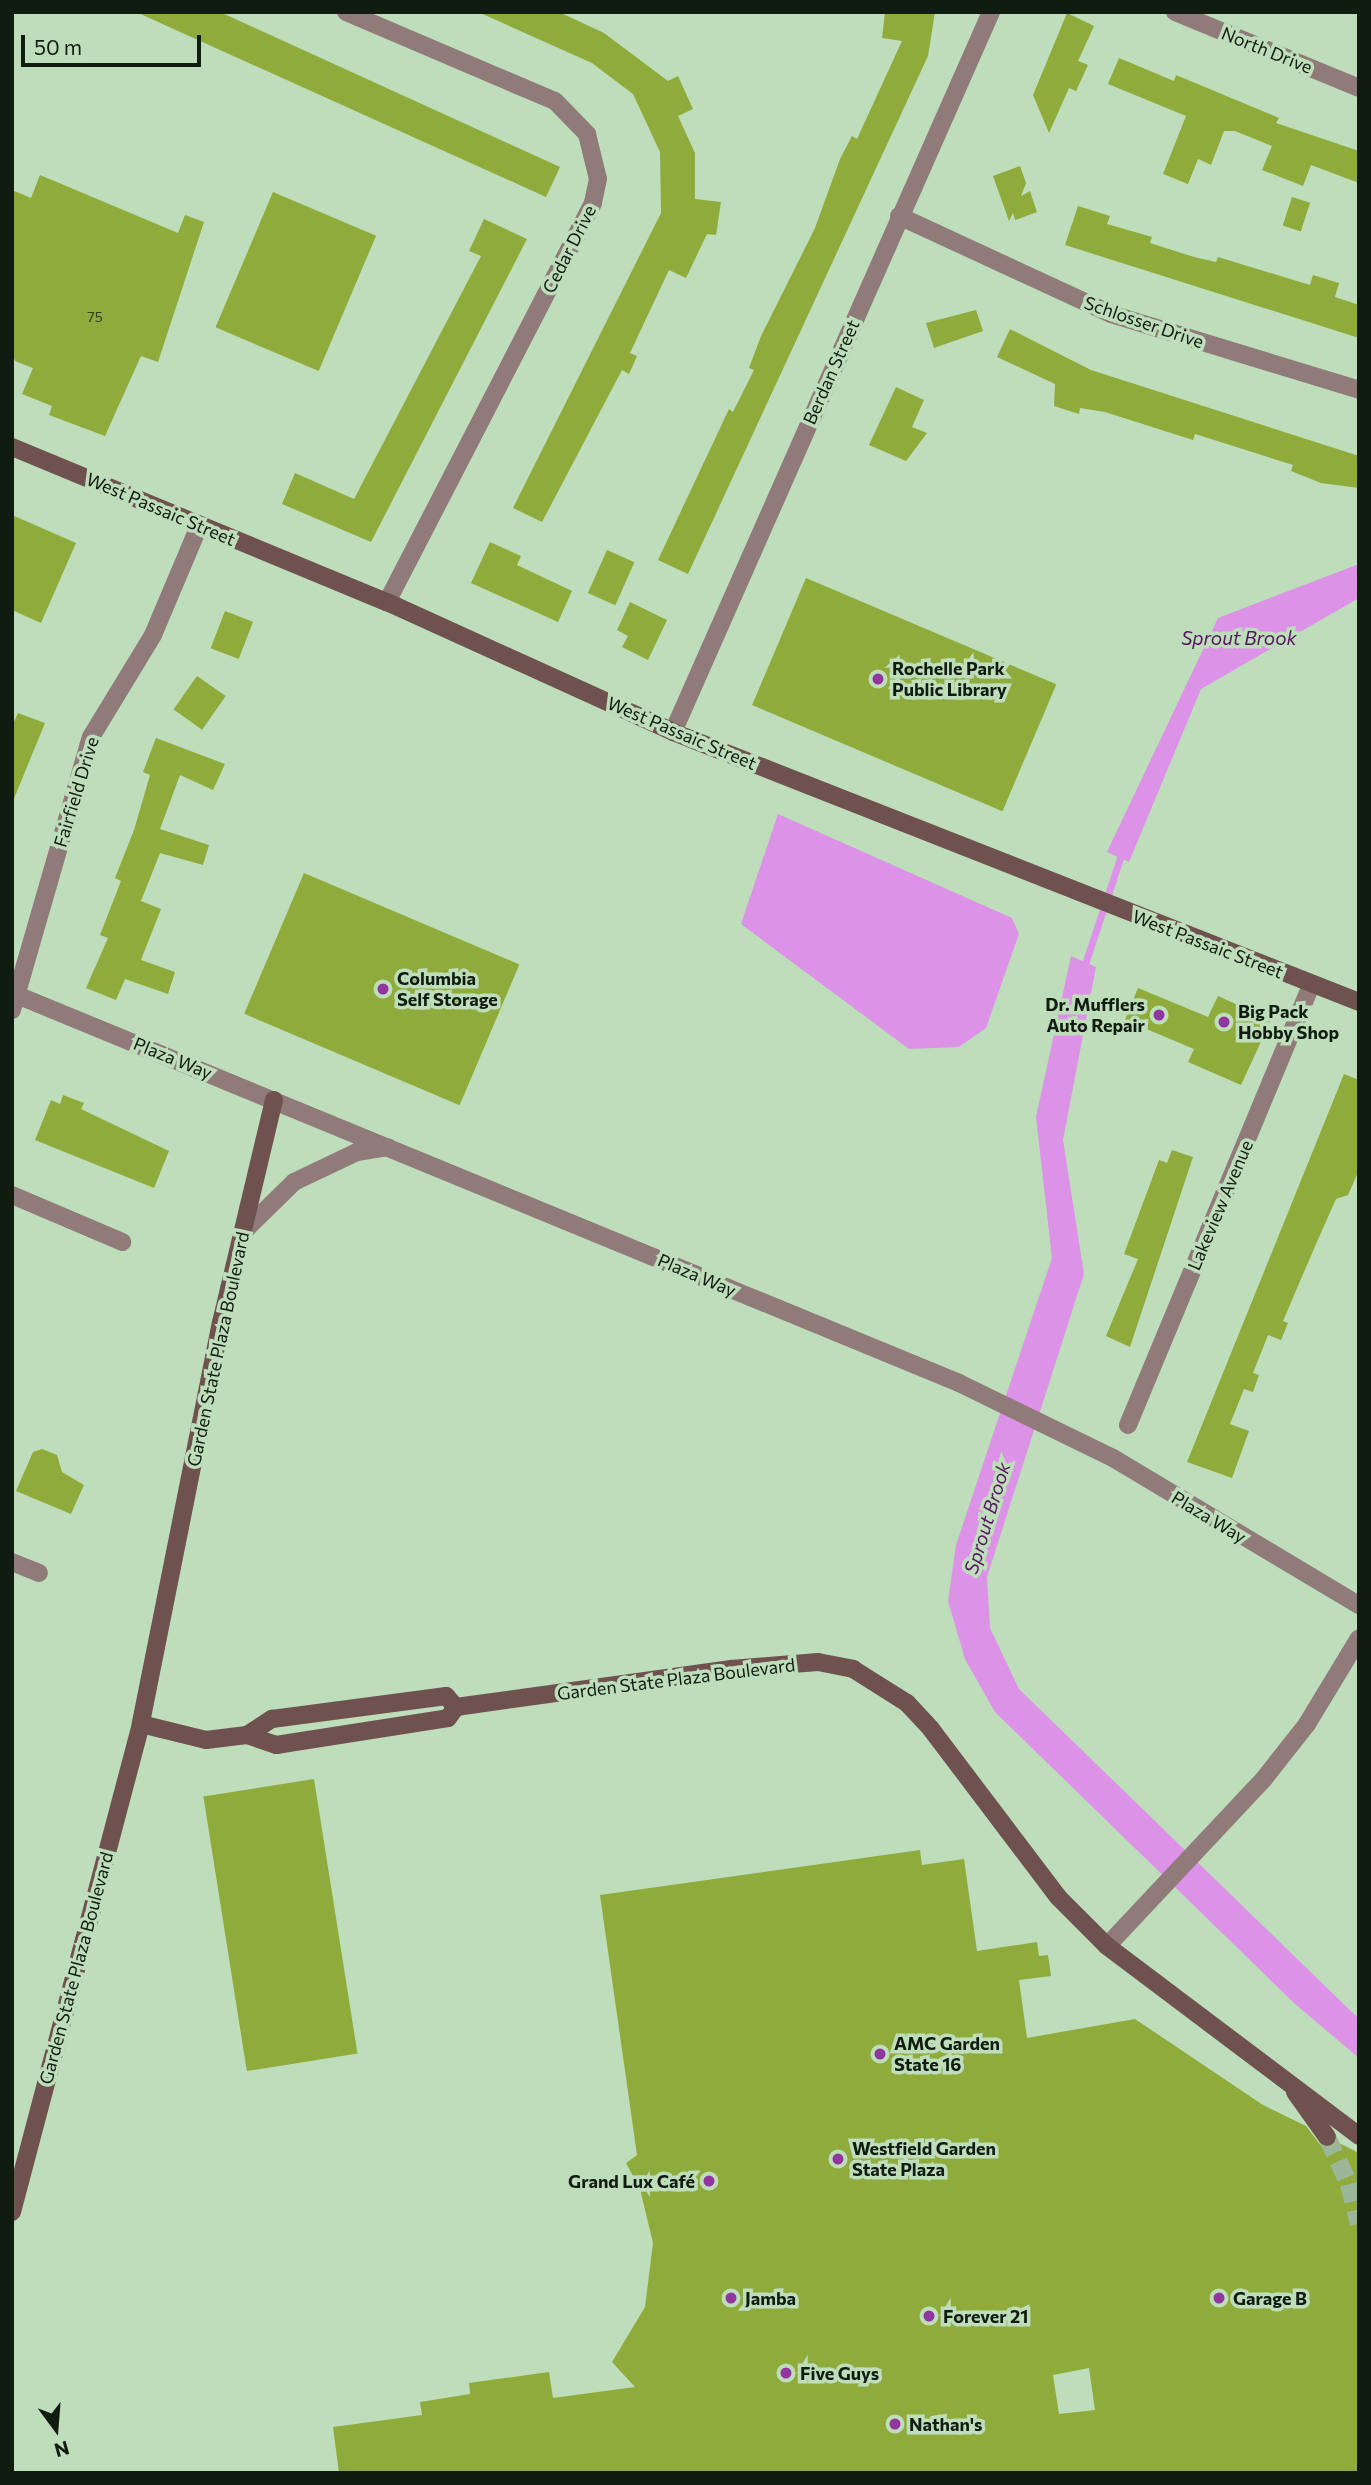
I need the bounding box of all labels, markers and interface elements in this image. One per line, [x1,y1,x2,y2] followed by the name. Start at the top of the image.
[24,21,205,65] scale bar
[1218,22,1316,78] street label: North Drive
[34,34,82,59] text: 50 m
[538,201,600,297] street label: Cedar Drive
[1081,291,1207,353] street label: Schlosser Drive
[87,309,103,325] house number: 75
[798,316,864,428] street label: Berdan Street
[83,468,239,550] street label: West Passaic Street
[1181,627,1297,649] water label: Sprout Brook
[892,658,1007,700] place label: Rochelle Park Public Library
[870,671,886,687] marker: Rochelle Park Public Library
[604,692,760,774] street label: West Passaic Street
[49,734,103,850] street label: Fairfield Drive
[1129,905,1287,983] street label: West Passaic Street
[397,968,498,1010] place label: Columbia Self Storage
[375,981,391,997] marker: Columbia Self Storage
[1045,994,1145,1036] place label: Dr. Mufflers Auto Repair
[1238,1001,1339,1044] place label: Big Pack Hobby Shop
[1151,1007,1167,1023] marker: Dr. Mufflers Auto Repair
[1216,1014,1232,1030] marker: Big Pack Hobby Shop
[130,1032,216,1084] street label: Plaza Way
[1183,1137,1257,1273] street label: Lakeview Avenue
[183,1230,253,1468] street label: Garden State Plaza Boulevard
[655,1249,739,1301] street label: Plaza Way
[959,1459,1015,1577] water label: Sprout Brook
[1168,1486,1250,1548] street label: Plaza Way
[556,1654,796,1704] street label: Garden State Plaza Boulevard
[35,1849,117,2087] street label: Garden State Plaza Boulevard
[894,2033,1000,2076] place label: AMC Garden State 16
[872,2046,888,2062] marker: AMC Garden State 16
[852,2138,996,2180] place label: Westfield Garden State Plaza
[830,2151,846,2167] marker: Westfield Garden State Plaza
[568,2170,695,2192] place label: Grand Lux Café
[701,2173,717,2189] marker: Grand Lux Café
[745,2287,796,2309] place label: Jamba
[1233,2287,1307,2309] place label: Garage B
[723,2290,739,2306] marker: Jamba
[1211,2290,1227,2306] marker: Garage B
[943,2305,1028,2327] place label: Forever 21
[921,2308,937,2324] marker: Forever 21
[800,2362,879,2384] place label: Five Guys
[778,2365,794,2381] marker: Five Guys
[21,2394,91,2464] north arrow
[909,2413,982,2435] place label: Nathan's
[887,2416,903,2432] marker: Nathan's
[52,2437,72,2463] text: N

